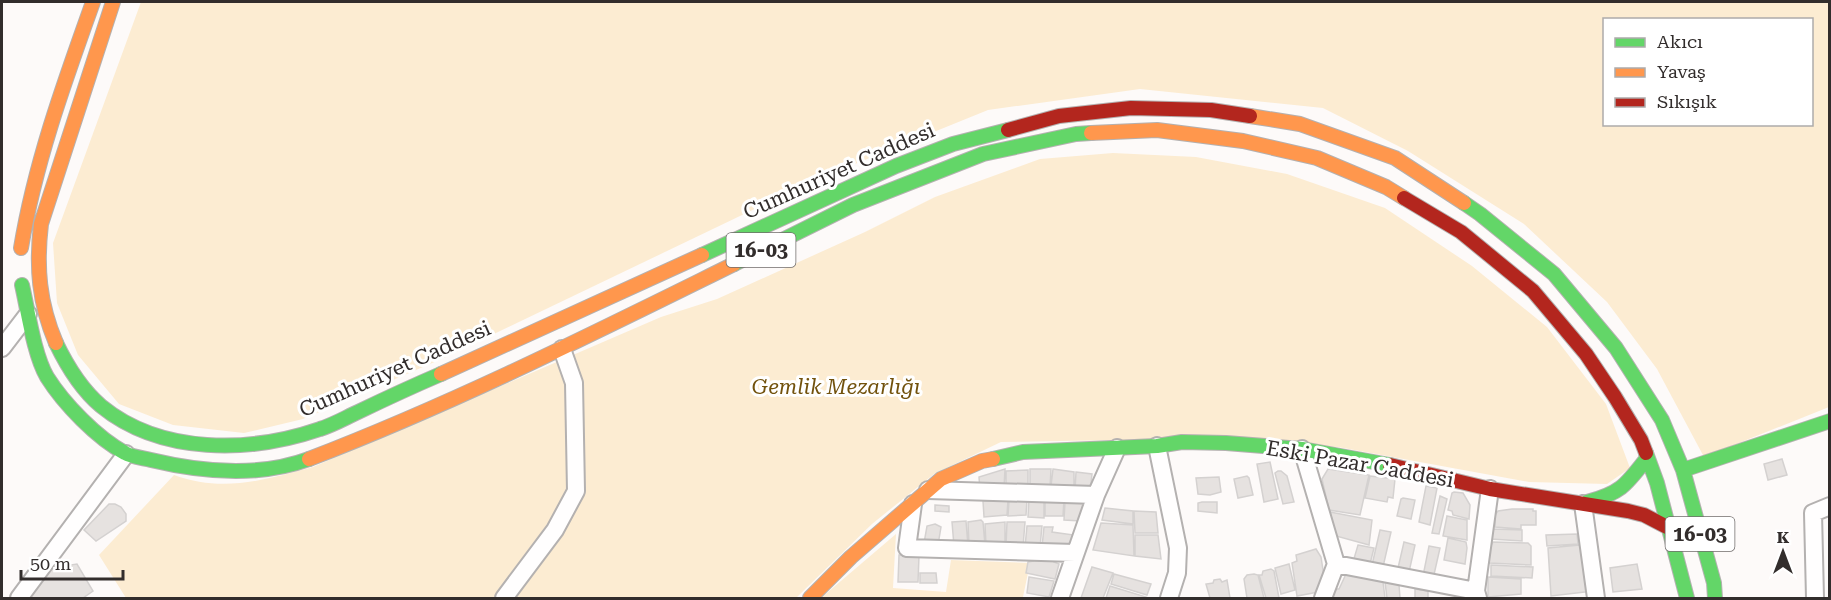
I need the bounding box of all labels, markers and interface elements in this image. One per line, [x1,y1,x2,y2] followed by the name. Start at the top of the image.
[1603,18,1813,126] legend
[1657,31,1703,52] text: Akıcı
[1657,61,1706,82] text: Yavaş
[1657,91,1717,112] text: Sıkışık
[740,118,939,224] street label: Cumhuriyet Caddesi
[726,233,795,267] road number: 16-03
[296,316,495,422] street label: Cumhuriyet Caddesi
[752,375,920,399] park label: Gemlik Mezarlığı
[1264,436,1456,492] street label: Eski Pazar Caddesi
[1666,517,1734,551] road number: 16-03
[1753,522,1813,582] north arrow
[1777,528,1790,547] text: K
[21,543,123,581] scale bar
[30,553,71,574] text: 50 m

